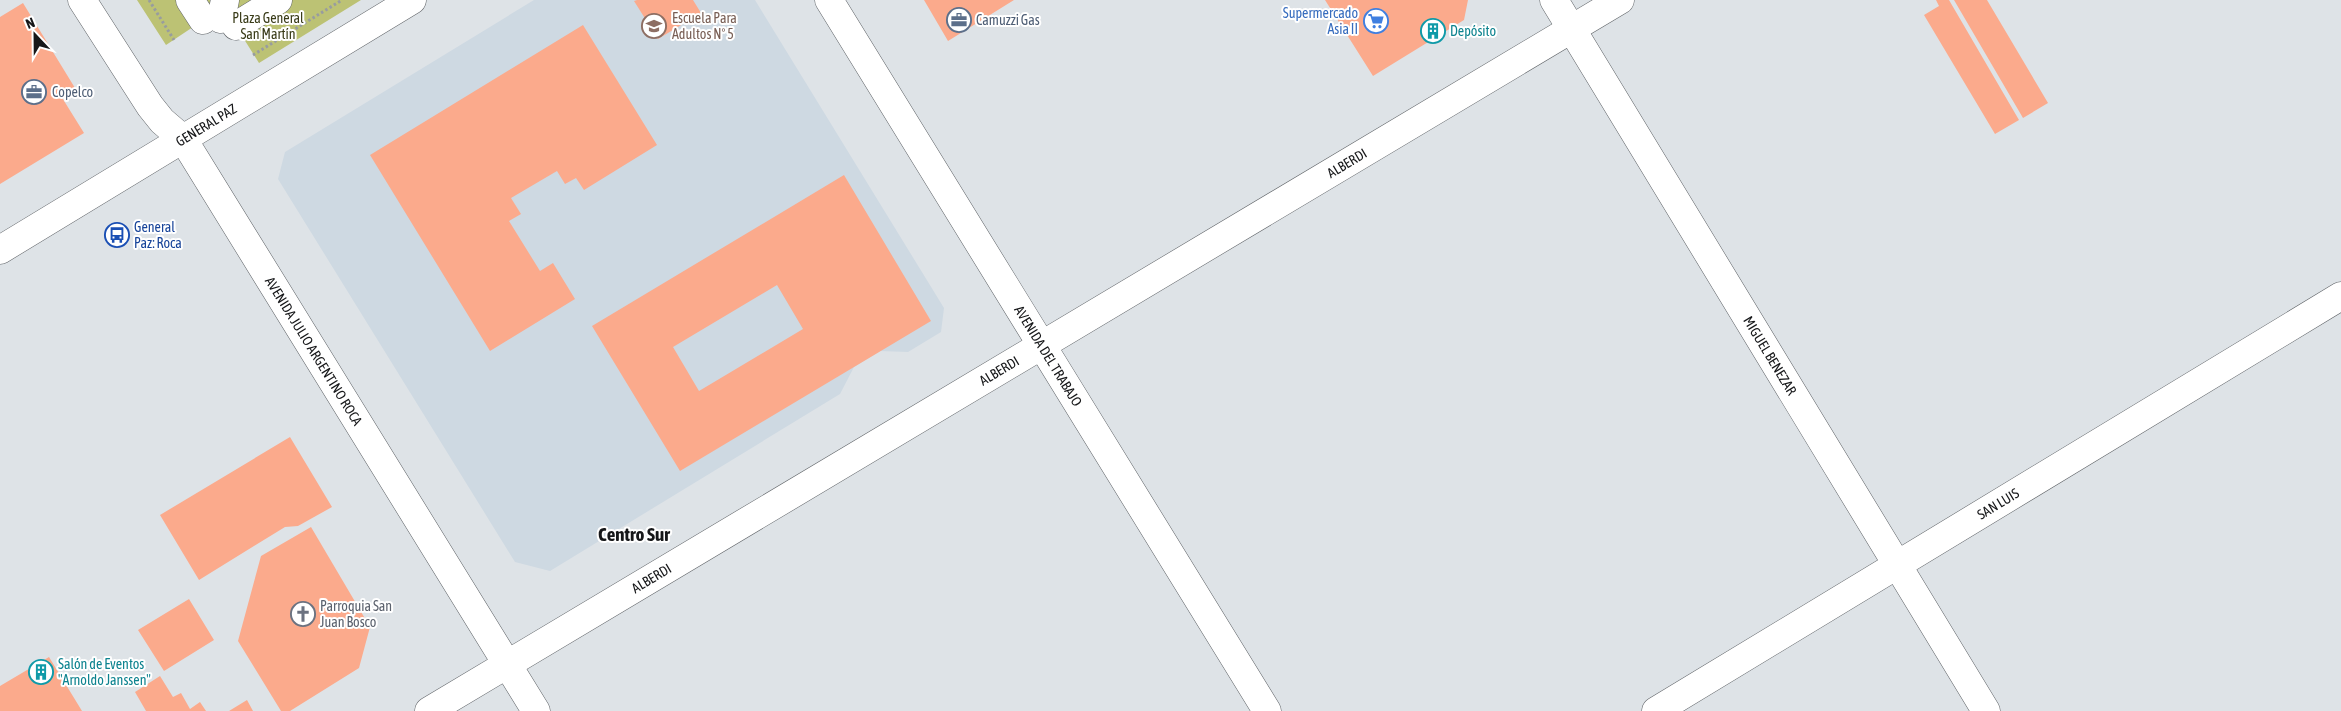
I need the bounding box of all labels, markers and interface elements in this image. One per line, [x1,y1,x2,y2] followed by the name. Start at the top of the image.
[1283,5,1358,37] place label: Supermercado Asia II
[946,7,972,33] office icon: Camuzzi Gas
[1363,8,1389,34] supermarket icon: Supermercado Asia II
[10,10,60,60] north arrow
[232,10,304,42] park label: Plaza General San Martín
[672,10,737,42] place label: Escuela Para Adultos N° 5
[976,12,1040,28] place label: Camuzzi Gas
[641,13,667,39] school or university icon: Escuela Para Adultos N° 5
[23,14,37,32] text: N
[1420,18,1446,44] building icon: Depósito
[1450,23,1496,39] place label: Depósito
[21,79,47,105] office icon: Copelco
[52,84,93,100] place label: Copelco
[173,100,239,150] street label: GENERAL PAZ
[1324,145,1370,181] street label: ALBERDI
[134,219,182,251] place label: General Paz: Roca
[104,222,130,248] bus stop icon: General Paz: Roca
[262,274,366,428] street label: AVENIDA JULIO ARGENTINO ROCA
[1011,303,1085,409] street label: AVENIDA DEL TRABAJO
[1740,313,1800,398] street label: MIGUEL BENEZAR
[976,353,1022,389] street label: ALBERDI
[1974,485,2022,523] street label: SAN LUIS
[598,523,670,545] district label: Centro Sur
[629,560,674,596] street label: ALBERDI
[320,598,392,630] place label: Parroquia San Juan Bosco
[290,601,316,627] church icon: Parroquia San Juan Bosco
[58,656,151,688] place label: Salón de Eventos "Arnoldo Janssen"
[28,659,54,685] building icon: Salón de Eventos "Arnoldo Janssen"

